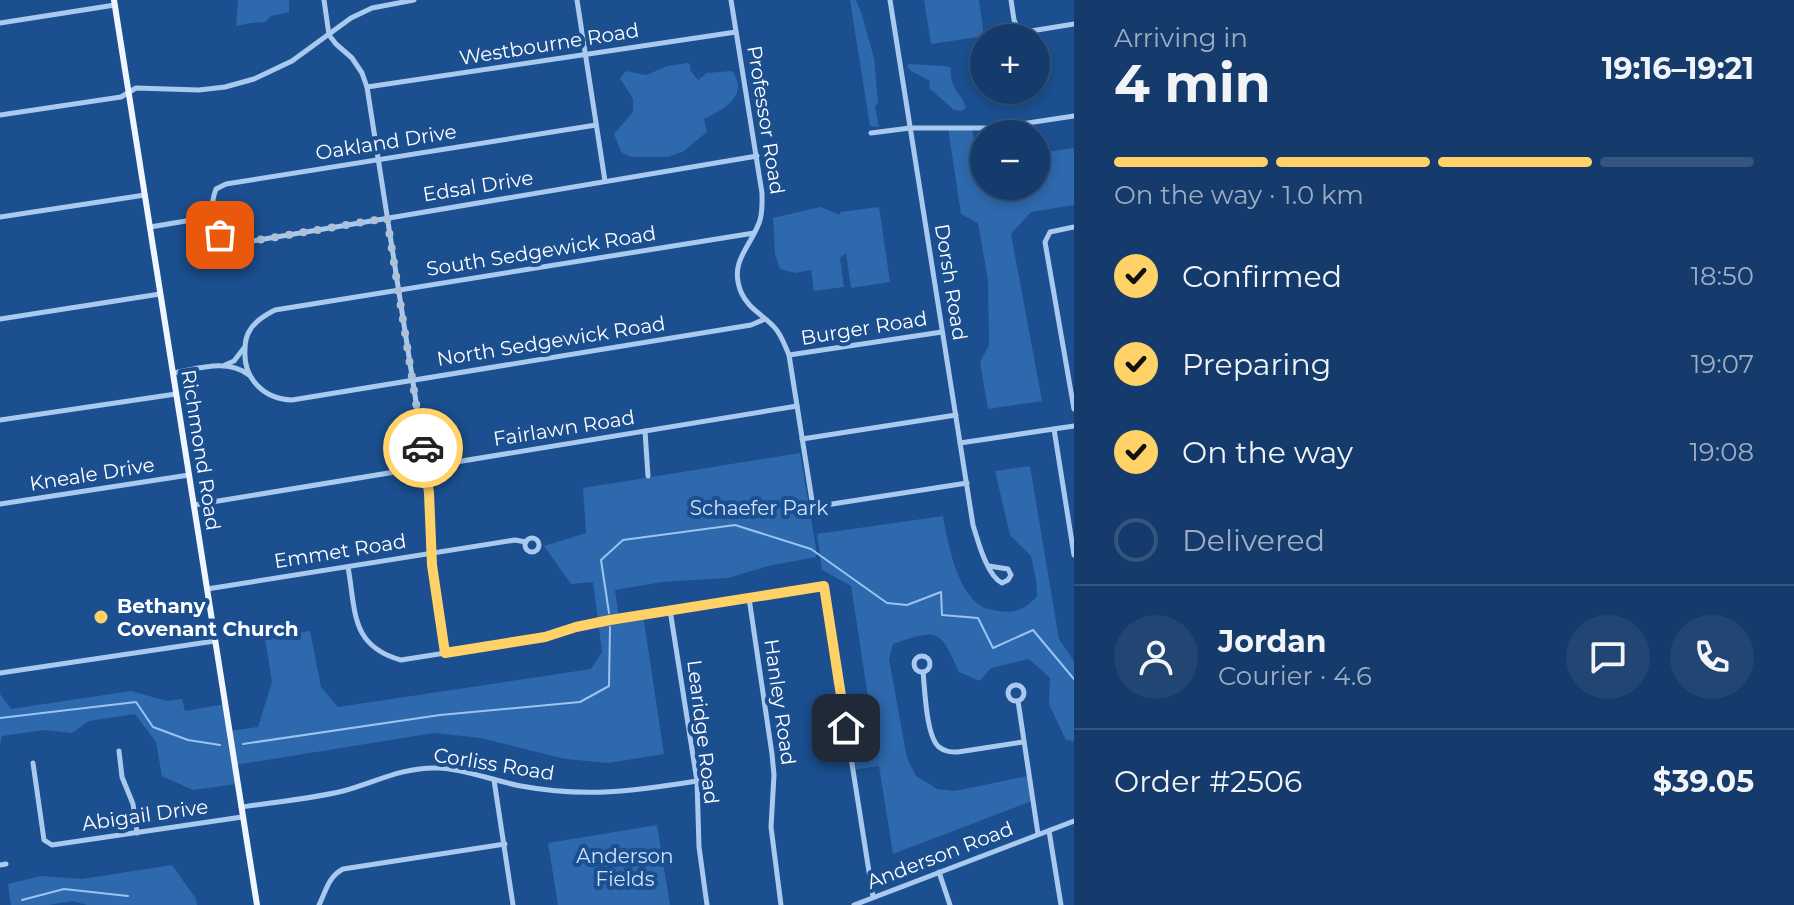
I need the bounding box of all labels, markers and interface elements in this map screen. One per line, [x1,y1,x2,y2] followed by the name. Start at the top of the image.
[457,18,641,70] street label: Westbourne Road
[1114,22,1248,54] text: Arriving in
[970,24,1050,200] map controls
[970,24,1050,104] button: +
[742,44,790,196] street label: Professor Road
[1602,50,1754,87] text: 19:16–19:21
[1114,52,1271,115] text: 4 min
[314,119,458,165] street label: Oakland Drive
[970,120,1050,200] button: −
[421,165,535,207] street label: Edsal Drive
[1114,179,1364,211] text: On the way · 1.0 km
[186,201,254,269] pin
[198,213,242,257] icon: bag
[424,221,658,281] street label: South Sedgewick Road
[930,222,972,342] street label: Dorsh Road
[1114,254,1158,298] icon: check
[1182,258,1342,295] text: Confirmed
[1691,260,1754,292] text: 18:50
[799,306,929,350] street label: Burger Road
[435,311,667,371] street label: North Sedgewick Road
[1114,342,1158,386] icon: check
[1182,346,1331,383] text: Preparing
[1691,348,1754,380] text: 19:07
[176,368,226,532] street label: Richmond Road
[492,405,636,451] street label: Fairlawn Road
[383,408,463,488] courier
[401,426,445,470] icon: car
[1114,430,1158,474] icon: check
[1182,434,1353,471] text: On the way
[1689,436,1754,468] text: 19:08
[28,452,156,496] street label: Kneale Drive
[690,496,828,520] park label: Schaefer Park
[1182,522,1325,559] text: Delivered
[272,529,408,573] street label: Emmet Road
[117,594,299,641] place label: Bethany Covenant Church
[92,608,110,626] marker: Bethany Covenant Church
[1114,615,1198,699] button: person
[1566,615,1650,699] button: chat
[1670,615,1754,699] button: phone
[1218,623,1327,660] text: Jordan
[759,637,801,767] street label: Hanley Road
[682,658,724,806] street label: Learidge Road
[1218,660,1372,692] text: Courier · 4.6
[812,694,880,762] pin
[824,706,868,750] icon: home
[432,743,556,785] street label: Corliss Road
[1114,763,1302,800] text: Order #2506
[1653,763,1754,800] text: $39.05
[80,794,210,836] street label: Abigail Drive
[863,816,1017,894] street label: Anderson Road
[576,844,674,891] park label: Anderson Fields

